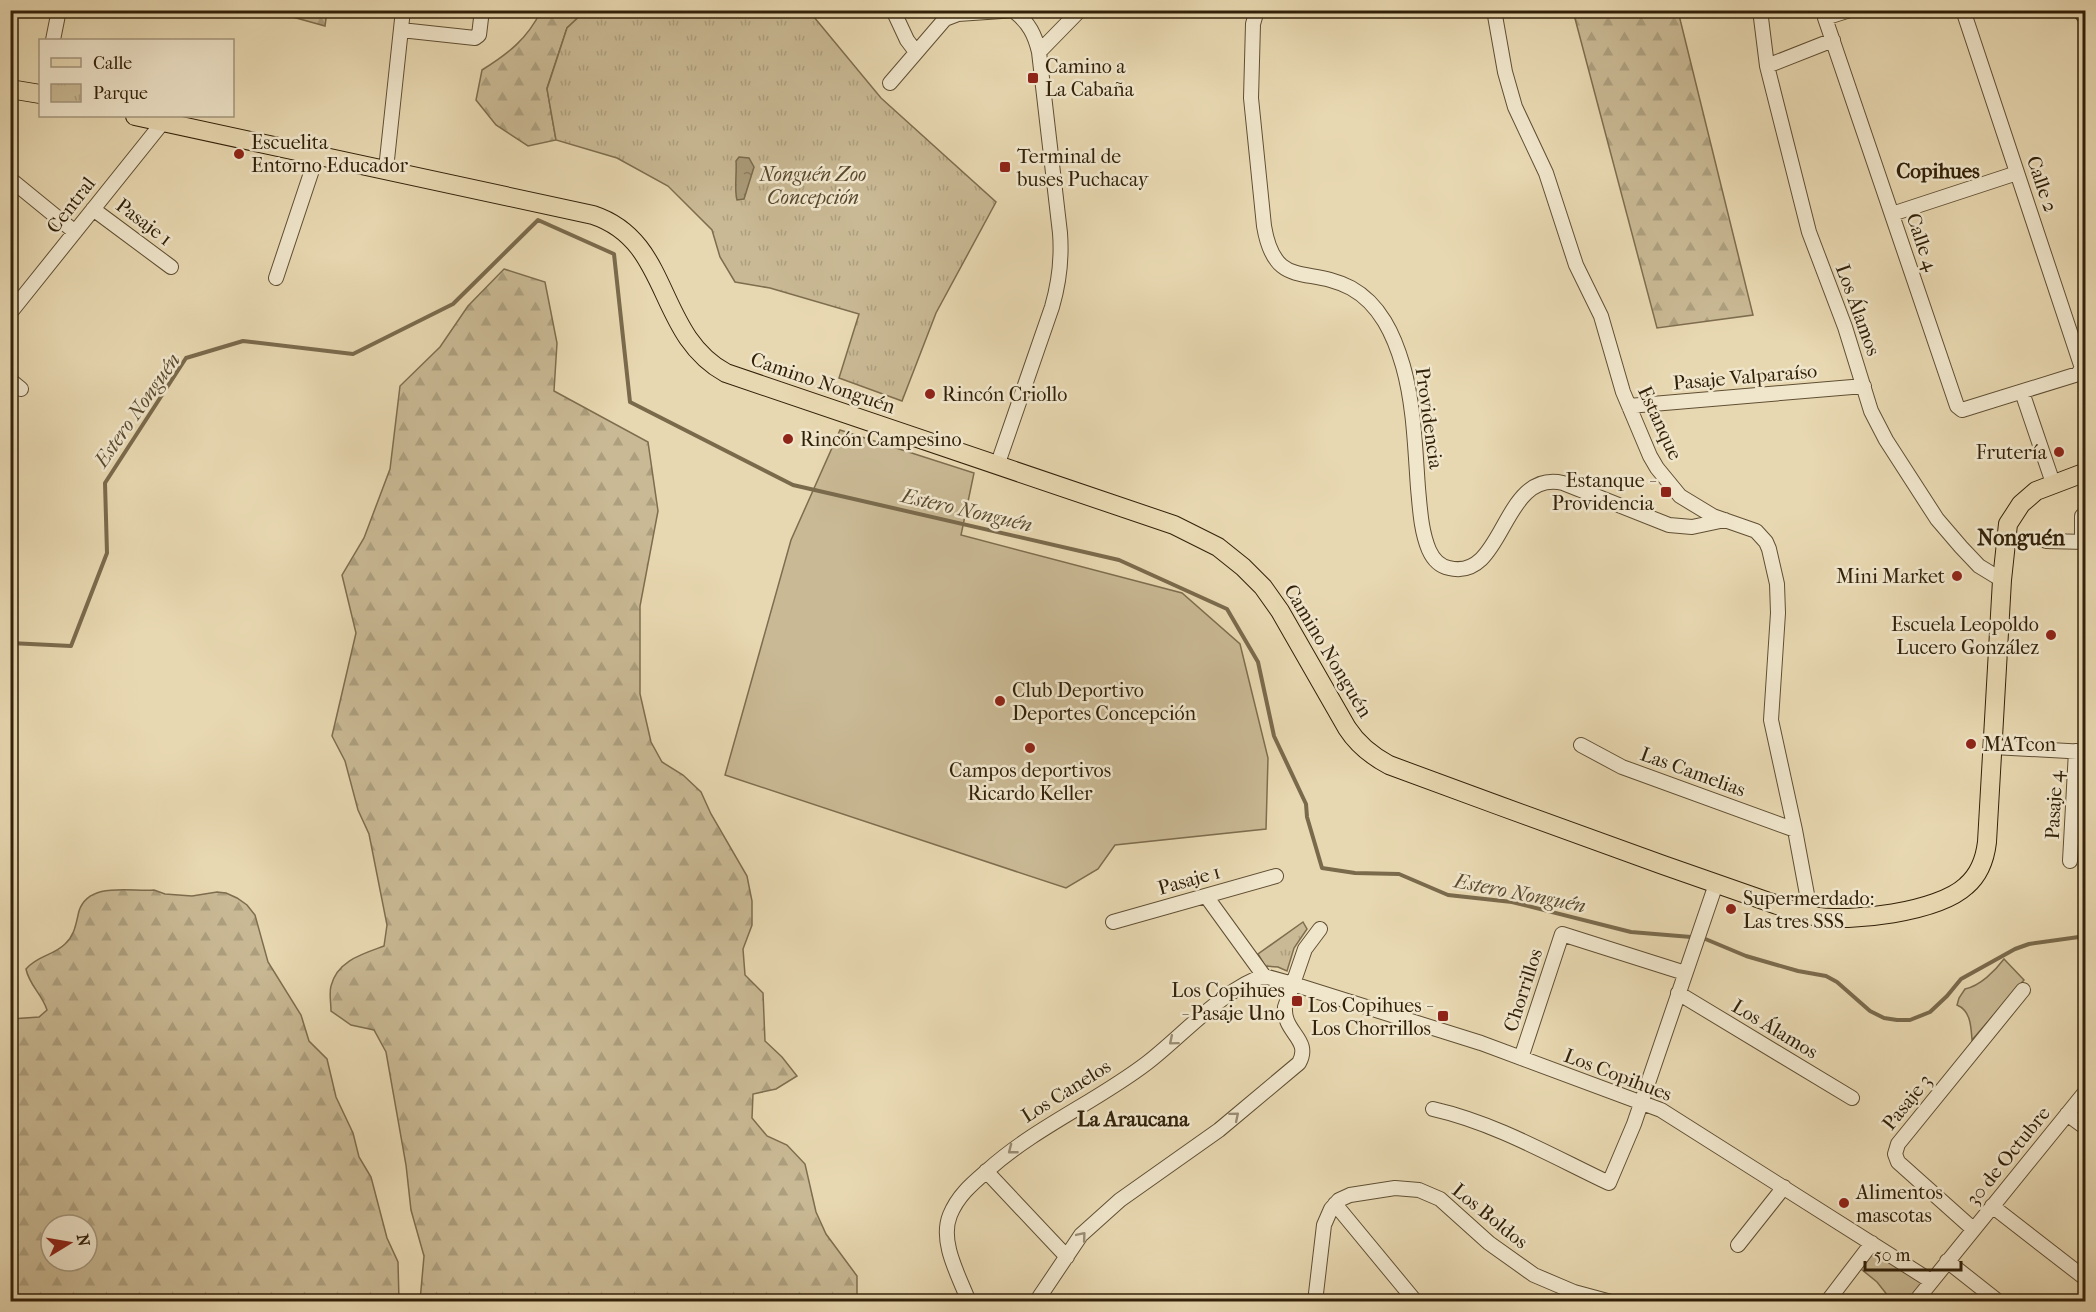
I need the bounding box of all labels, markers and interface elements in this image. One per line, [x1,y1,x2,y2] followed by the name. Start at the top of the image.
[39,39,234,117] legend
[93,53,132,74] text: Calle
[1045,55,1135,101] place label: Camino a La Cabaña
[1026,71,1040,85] marker: Camino a La Cabaña
[93,83,148,104] text: Parque
[251,131,408,177] place label: Escuelita Entorno Educador
[1016,145,1150,191] place label: Terminal de buses Puchacay
[232,147,246,161] marker: Escuelita Entorno Educador
[2022,153,2062,215] street label: Calle 2
[1896,159,1980,183] district label: Copihues
[998,160,1012,174] marker: Terminal de buses Puchacay
[758,163,867,209] park label: Nonguén Zoo Concepción
[42,172,100,238] street label: Central
[111,194,177,250] street label: Pasaje 1
[1901,210,1943,275] street label: Calle 4
[1831,261,1886,359] street label: Los Álamos
[748,347,899,419] street label: Camino Nonguén
[88,348,185,473] water label: Estero Nonguén
[1672,359,1818,395] street label: Pasaje Valparaíso
[1410,366,1448,471] street label: Providencia
[1633,382,1687,464] street label: Estanque
[942,383,1067,406] place label: Rincón Criollo
[923,387,937,401] marker: Rincón Criollo
[800,428,962,451] place label: Rincón Campesino
[781,432,795,446] marker: Rincón Campesino
[1976,441,2048,464] place label: Frutería
[2052,445,2066,459] marker: Frutería
[1552,469,1657,515] place label: Estanque - Providencia
[897,483,1035,537] water label: Estero Nonguén
[1659,485,1673,499] marker: Estanque - Providencia
[1977,525,2065,551] district label: Nonguén
[1836,565,1945,588] place label: Mini Market
[1950,569,1964,583] marker: Mini Market
[1279,580,1377,722] street label: Camino Nonguén
[1891,613,2039,659] place label: Escuela Leopoldo Lucero González
[2044,628,2058,642] marker: Escuela Leopoldo Lucero González
[1012,679,1196,725] place label: Club Deportivo Deportes Concepción
[993,694,1007,708] marker: Club Deportivo Deportes Concepción
[1983,733,2057,756] place label: MATcon
[1964,737,1978,751] marker: MATcon
[1023,741,1037,755] marker: Campos deportivos Ricardo Keller
[1637,742,1749,802] street label: Las Camelias
[949,759,1111,805] place label: Campos deportivos Ricardo Keller
[2041,769,2067,840] street label: Pasaje 4
[1155,860,1223,900] street label: Pasaje 1
[1450,868,1588,918] water label: Estero Nonguén
[1743,887,1875,933] place label: Supermerdado: Las tres SSS
[1724,902,1738,916] marker: Supermerdado: Las tres SSS
[1499,946,1547,1034] street label: Chorrillos
[1171,979,1285,1025] place label: Los Copihues - Pasaje Uno
[1290,994,1304,1008] marker: Los Copihues - Pasaje Uno
[1308,994,1434,1040] place label: Los Copihues - Los Chorrillos
[1728,994,1823,1064] street label: Los Álamos
[1436,1009,1450,1023] marker: Los Copihues - Los Chorrillos
[1169,1033,1180,1044] one-way arrow
[1561,1044,1675,1106] street label: Los Copihues
[1017,1055,1115,1127] street label: Los Canelos
[1878,1069,1936,1135] street label: Pasaje 3
[1961,1102,2055,1210] street label: 30 de Octubre
[1077,1107,1190,1131] district label: La Araucana
[1228,1113,1239,1124] one-way arrow
[1007,1142,1018,1153] one-way arrow
[1447,1178,1533,1254] street label: Los Boldos
[1855,1181,1943,1227] place label: Alimentos mascotas
[1837,1196,1851,1210] marker: Alimentos mascotas
[39,1213,99,1273] north arrow
[73,1232,94,1249] text: N
[1074,1232,1085,1243] one-way arrow
[1865,1234,1961,1272] scale bar
[1874,1245,1911,1266] text: 50 m

